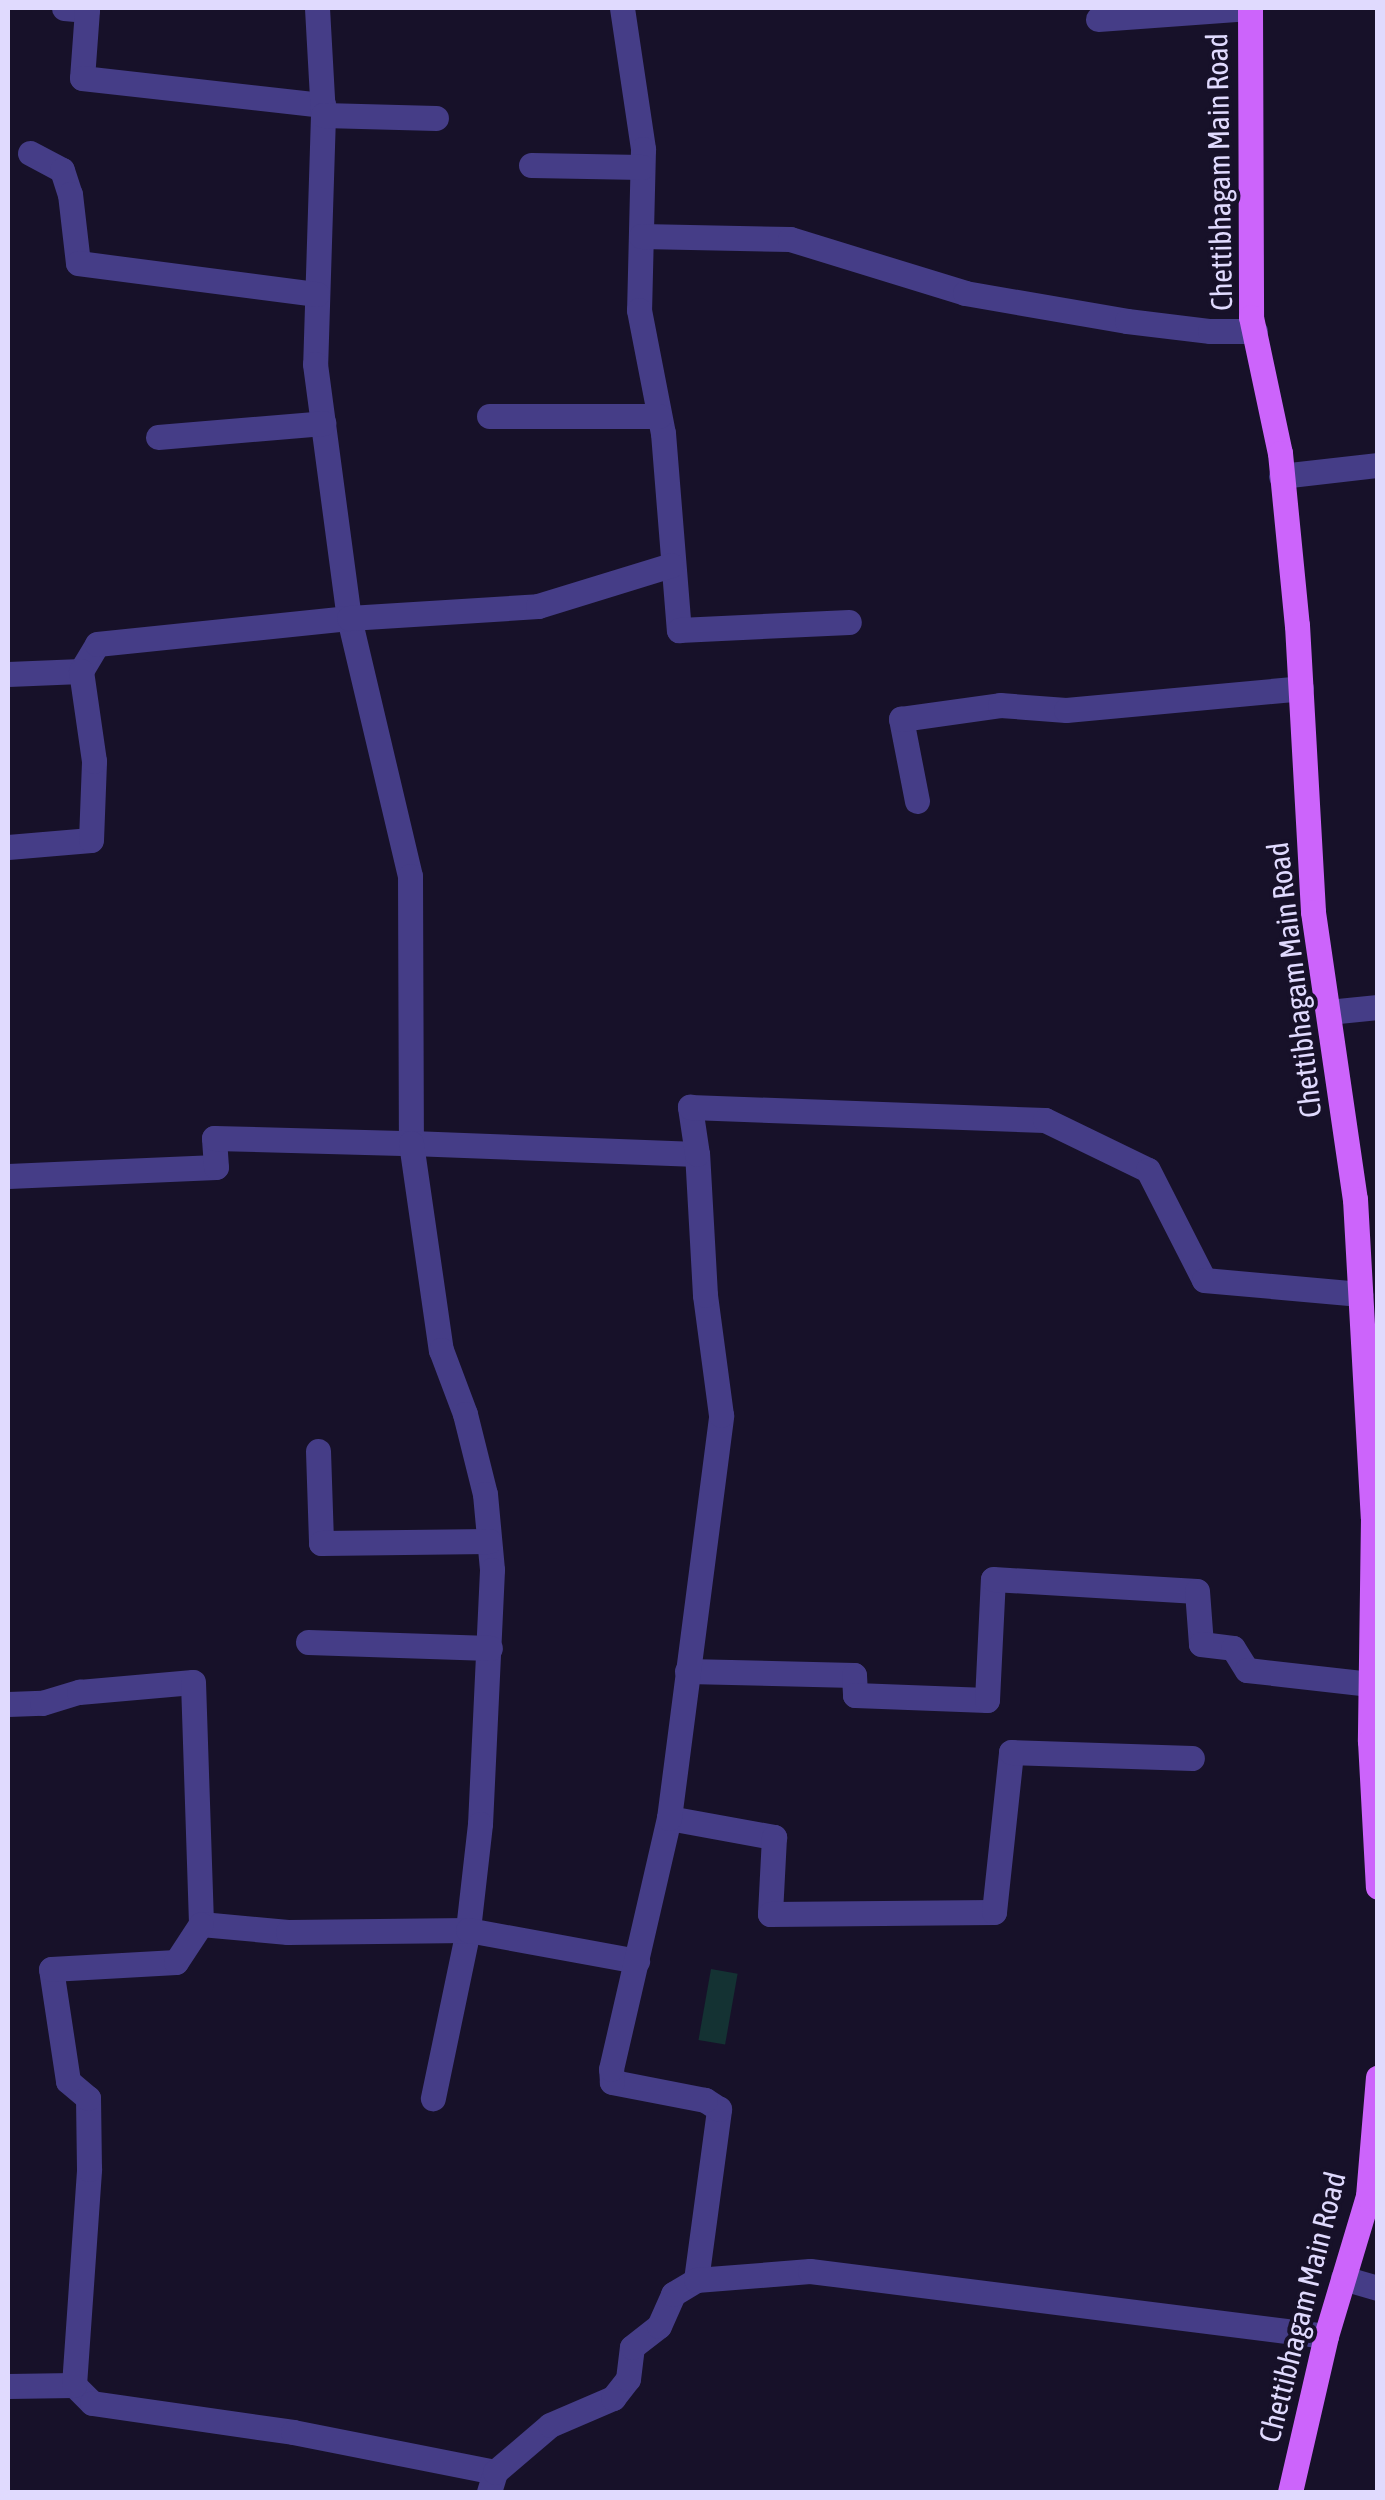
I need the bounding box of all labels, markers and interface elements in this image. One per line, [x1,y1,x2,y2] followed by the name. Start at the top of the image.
[1199,33,1239,311] street label: Chettibhagam Main Road
[1259,840,1329,1120] street label: Chettibhagam Main Road
[1251,2168,1353,2446] street label: Chettibhagam Main Road

